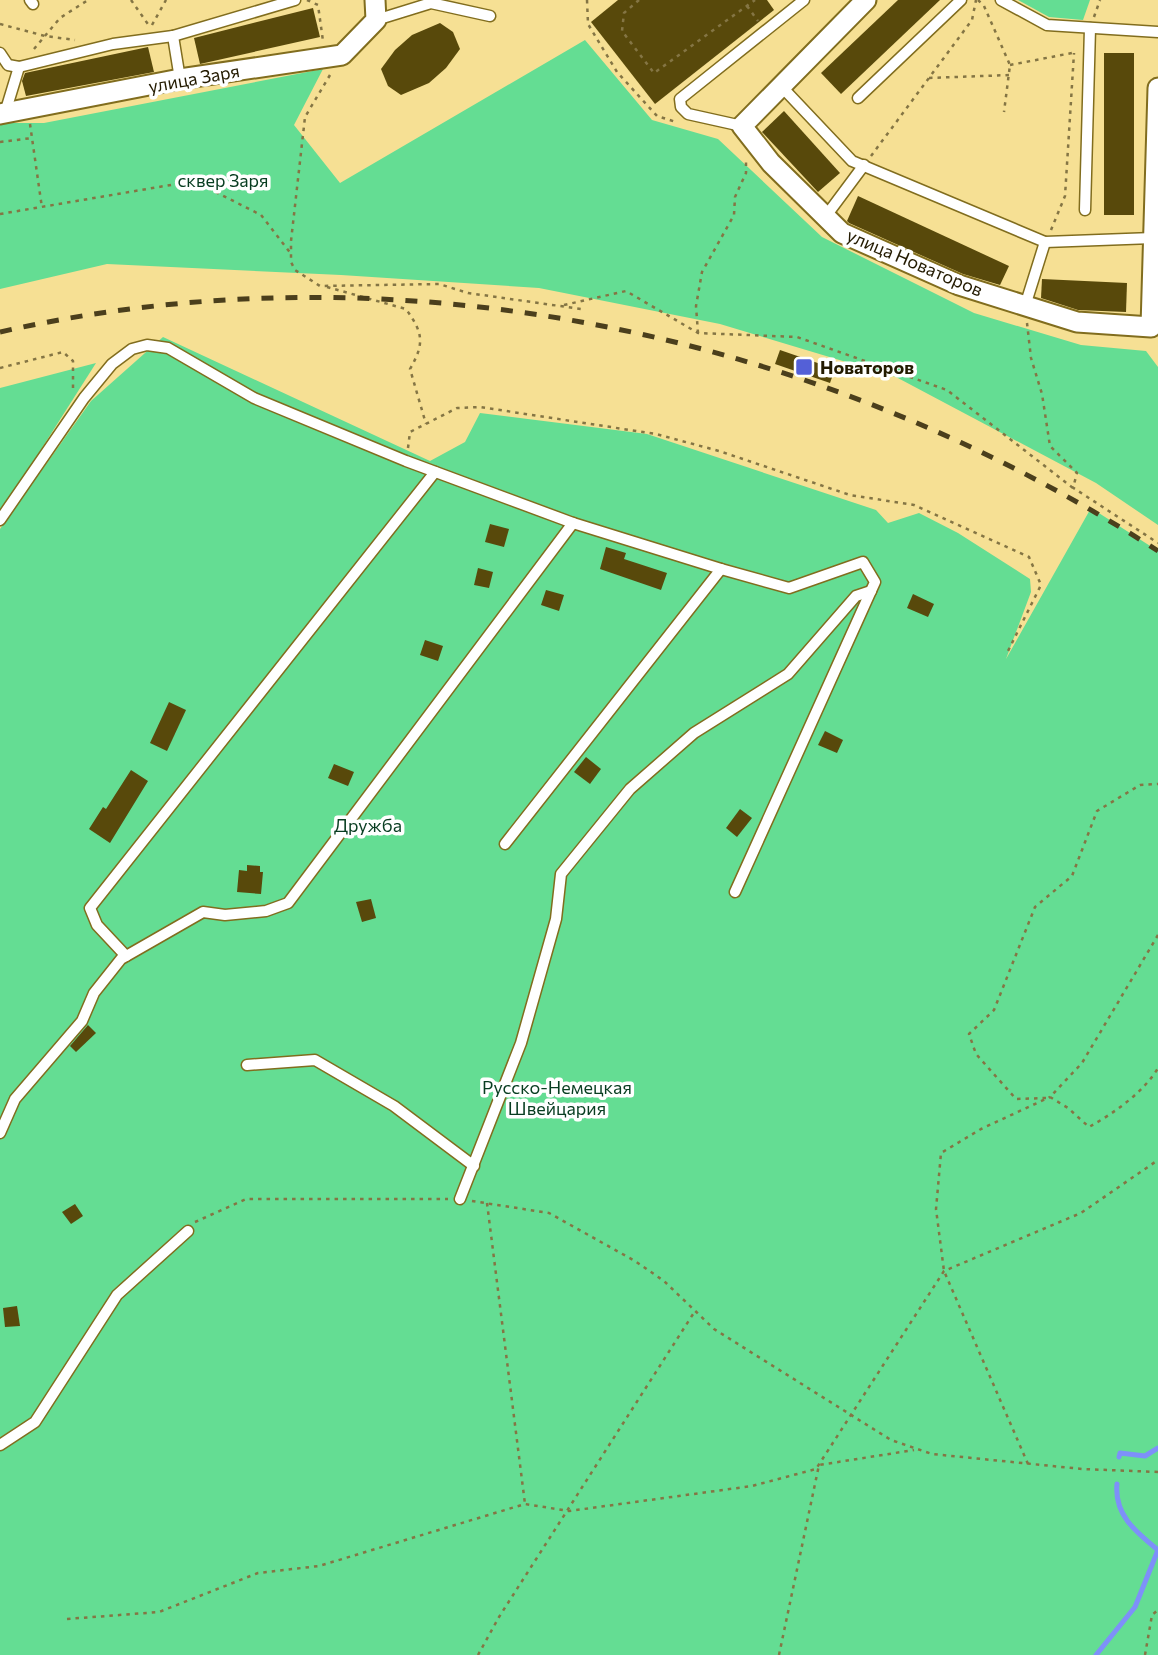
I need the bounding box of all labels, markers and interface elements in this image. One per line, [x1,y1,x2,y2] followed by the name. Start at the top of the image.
[147,59,241,97] street label: улица Заря
[177,169,269,191] park label: сквер Заря
[844,223,986,301] street label: улица Новаторов
[820,356,914,378] place label: Новаторов
[794,357,814,377] marker: Новаторов
[334,814,402,836] park label: Дружба
[482,1076,632,1119] park label: Русско-Немецкая Швейцария

